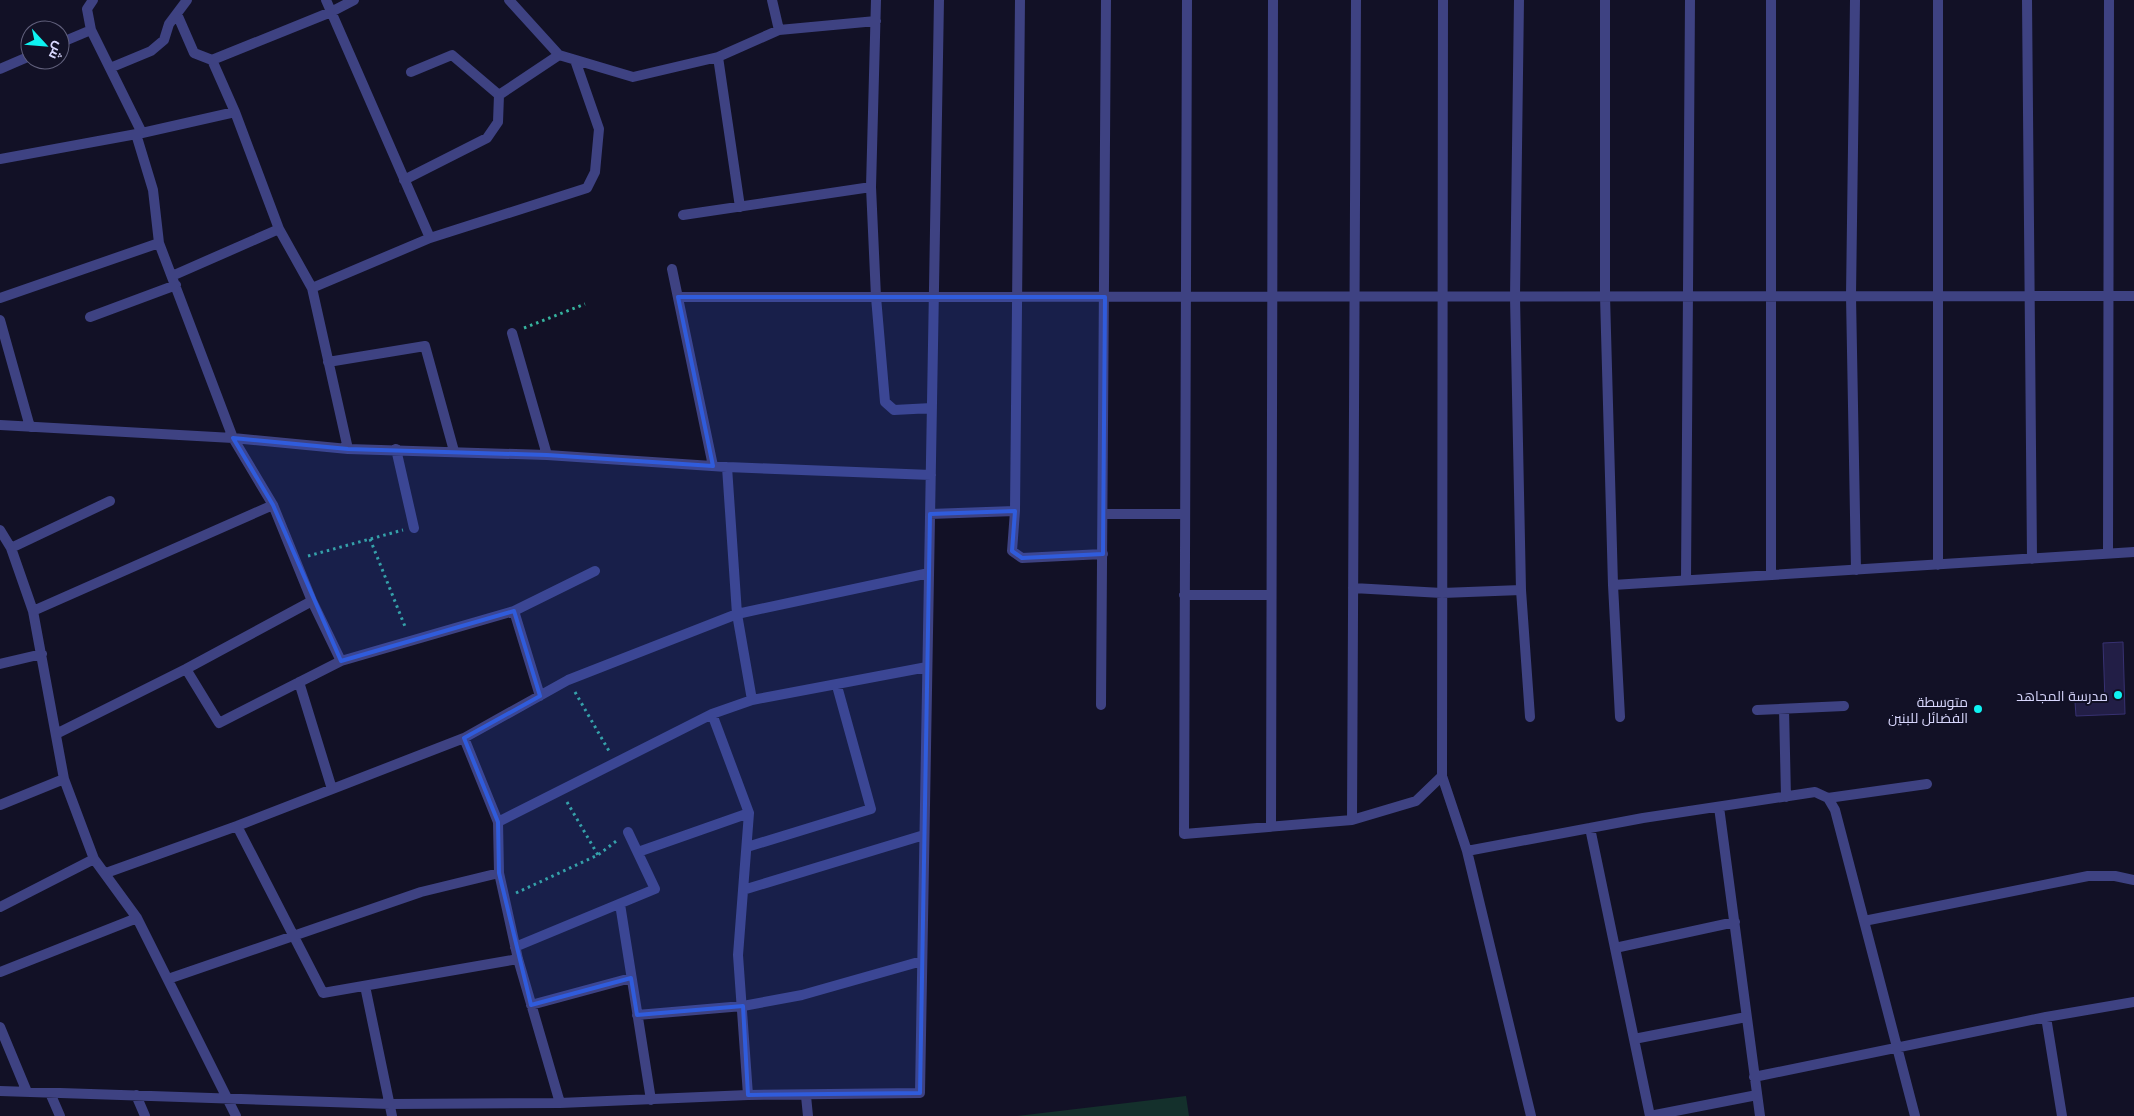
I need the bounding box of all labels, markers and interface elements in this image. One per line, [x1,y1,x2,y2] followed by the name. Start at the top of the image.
[20,20,70,70] north arrow
[45,39,69,63] text: ش
[2016,687,2108,704] place label: مدرسة المجاهد
[2112,689,2124,701] marker: مدرسة المجاهد
[1888,693,1968,726] place label: متوسطة الفضائل للبنين
[1972,703,1984,715] marker: متوسطة الفضائل للبنين

